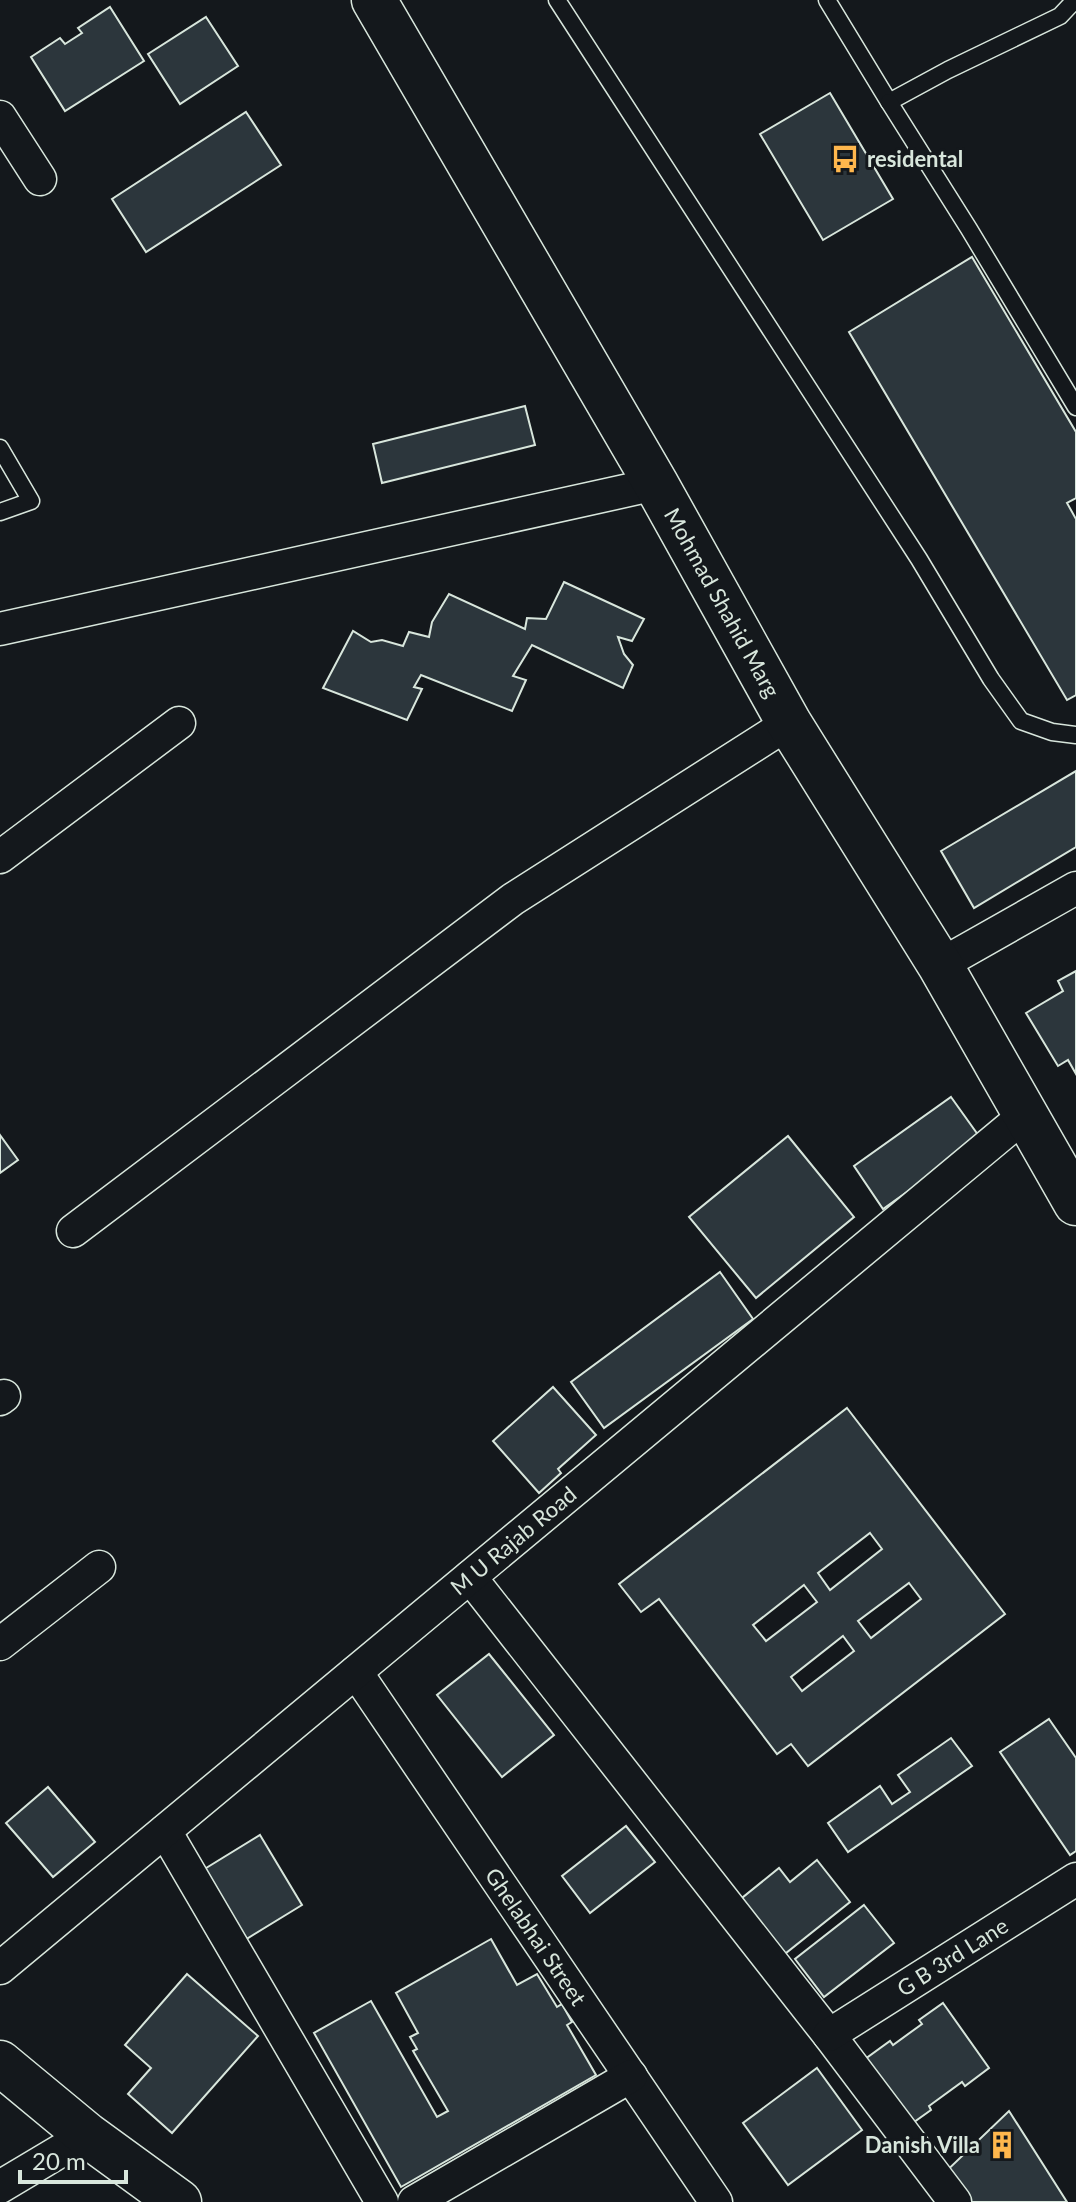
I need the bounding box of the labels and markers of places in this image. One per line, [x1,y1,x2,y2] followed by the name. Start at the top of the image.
[830,144,860,174] bus stop icon: residental
[867,145,963,172] place label: residental
[987,2130,1017,2160] building icon: Danish Villa
[865,2131,980,2158] place label: Danish Villa

